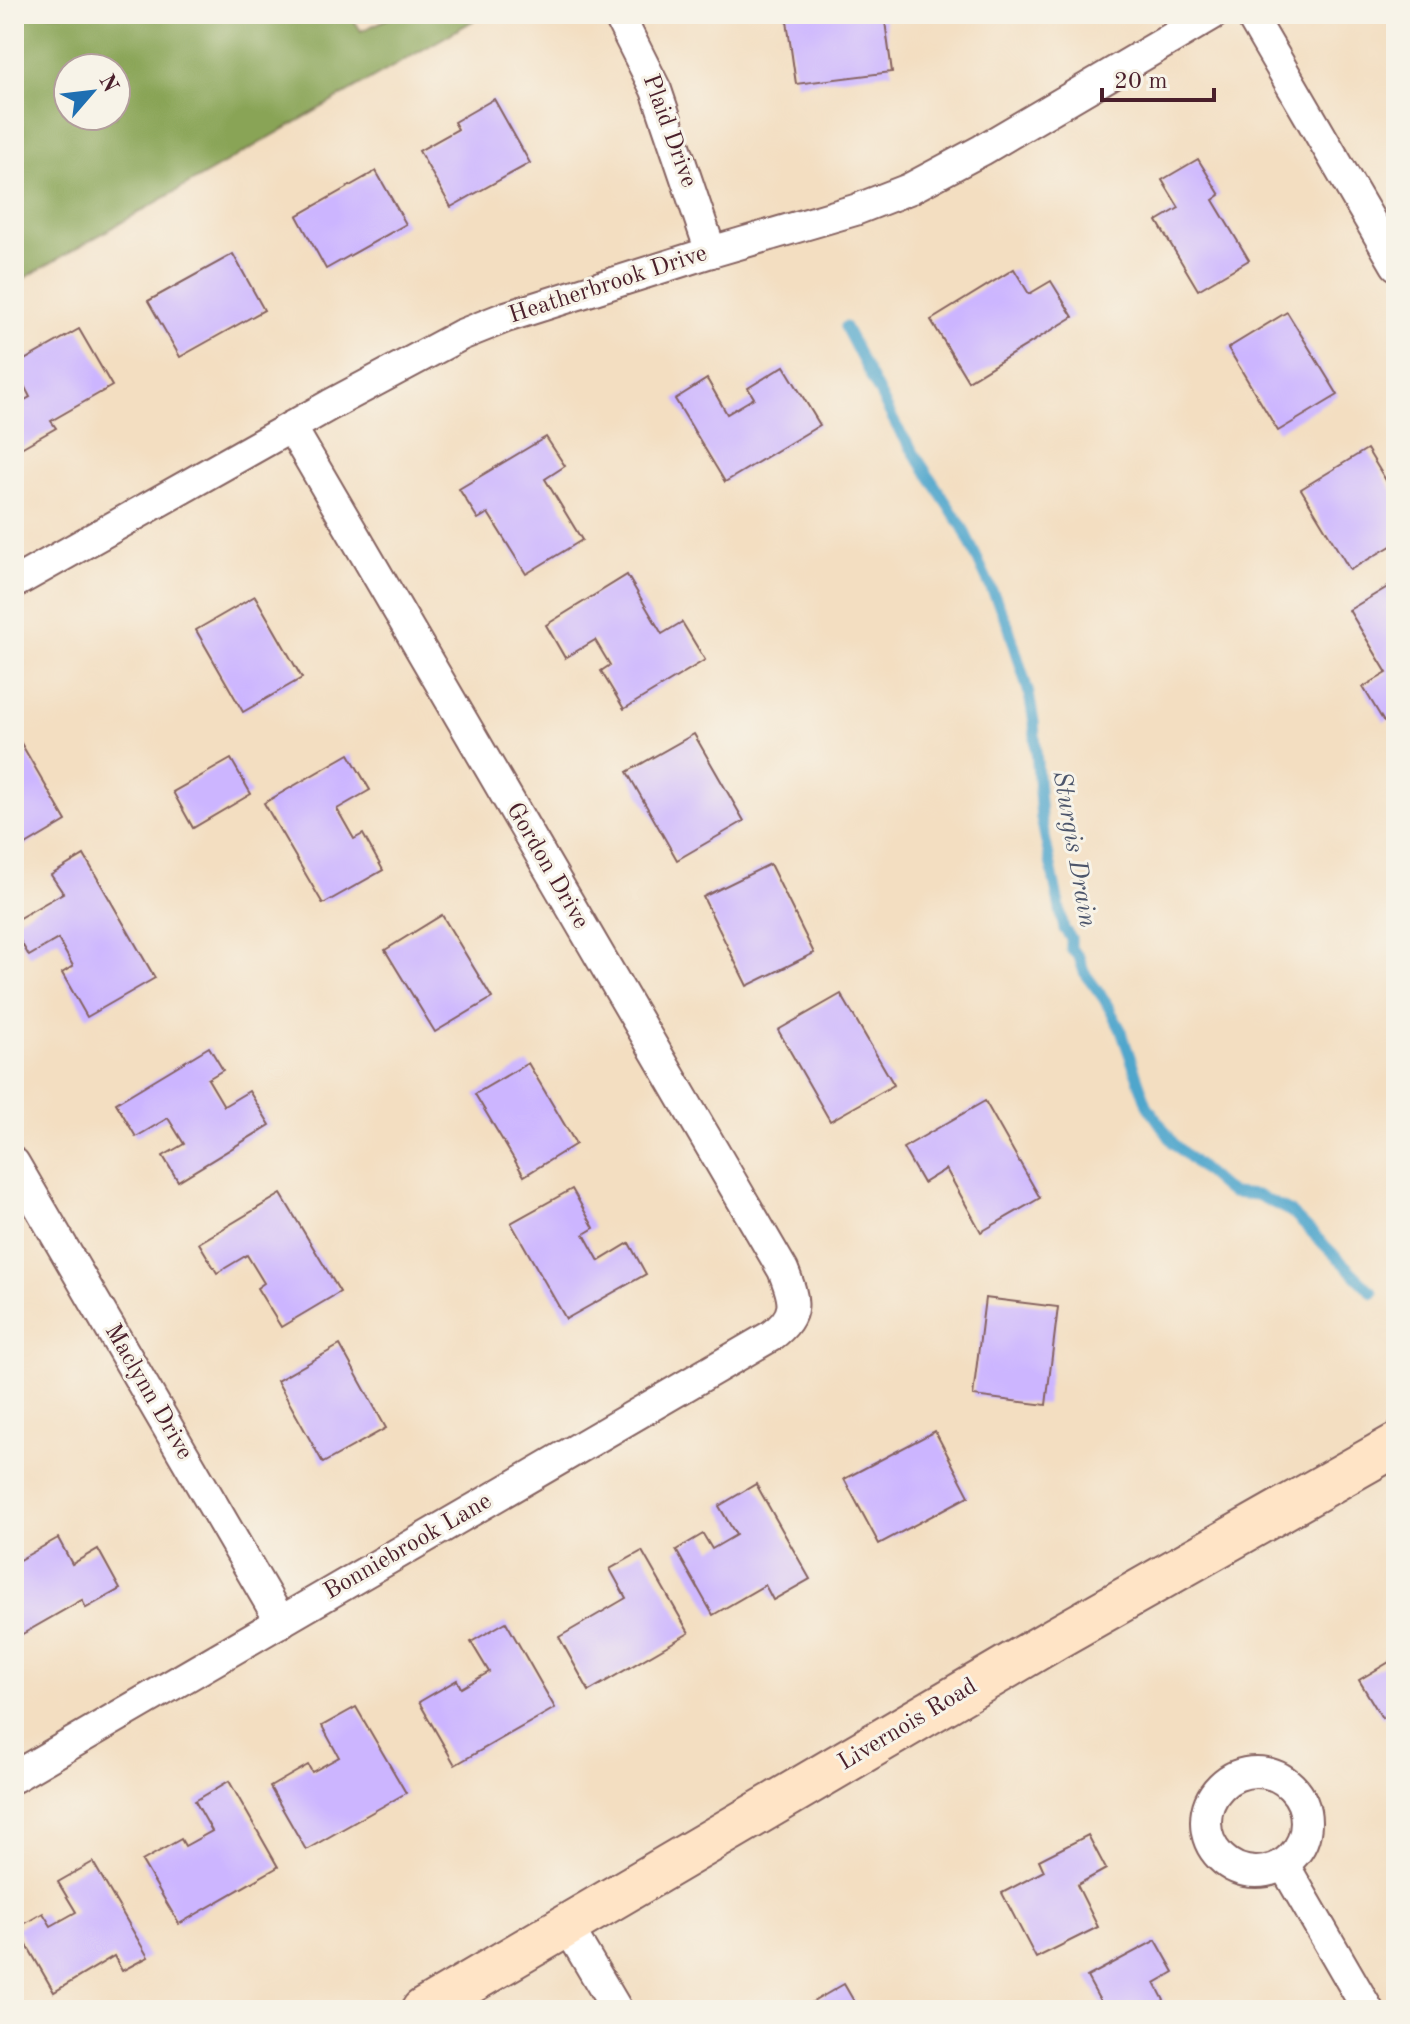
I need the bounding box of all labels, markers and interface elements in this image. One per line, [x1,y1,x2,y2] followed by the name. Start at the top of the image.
[52,52,132,132] north arrow
[1102,52,1214,102] scale bar
[1114,70,1168,94] text: 20 m
[94,71,122,96] text: N
[638,71,700,191] street label: Plaid Drive
[506,242,710,328] street label: Heatherbrook Drive
[1047,769,1101,929] water label: Sturgis Drain
[501,799,593,933] street label: Gordon Drive
[100,1320,196,1464] street label: Maclynn Drive
[320,1489,496,1605] street label: Bonniebrook Lane
[835,1674,981,1776] street label: Livernois Road

